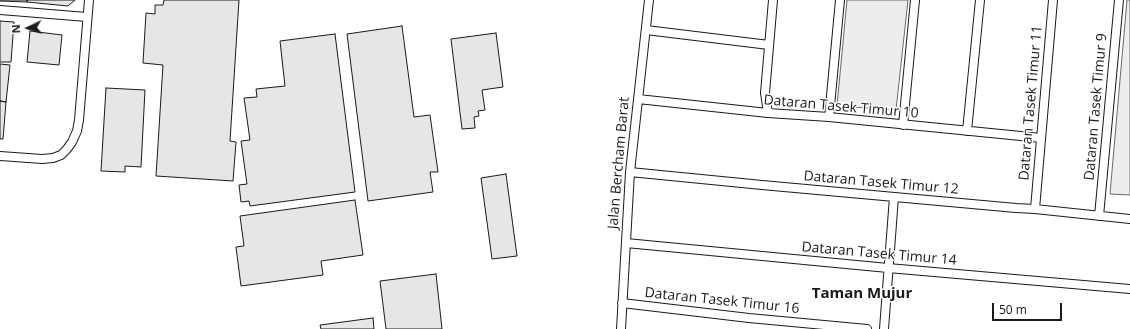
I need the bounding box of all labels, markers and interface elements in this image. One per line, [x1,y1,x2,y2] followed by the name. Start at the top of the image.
[8,8,48,48] north arrow
[8,24,23,34] text: N
[1016,25,1046,181] street label: Dataran Tasek Timur 11
[1081,33,1111,181] street label: Dataran Tasek Timur 9
[763,92,919,122] street label: Dataran Tasek Timur 10
[605,96,633,230] street label: Jalan Bercham Barat
[803,168,959,198] street label: Dataran Tasek Timur 12
[801,239,957,269] street label: Dataran Tasek Timur 14
[644,285,800,317] street label: Dataran Tasek Timur 16
[812,285,912,303] district label: Taman Mujur
[994,295,1064,321] scale bar
[999,301,1027,318] text: 50 m

